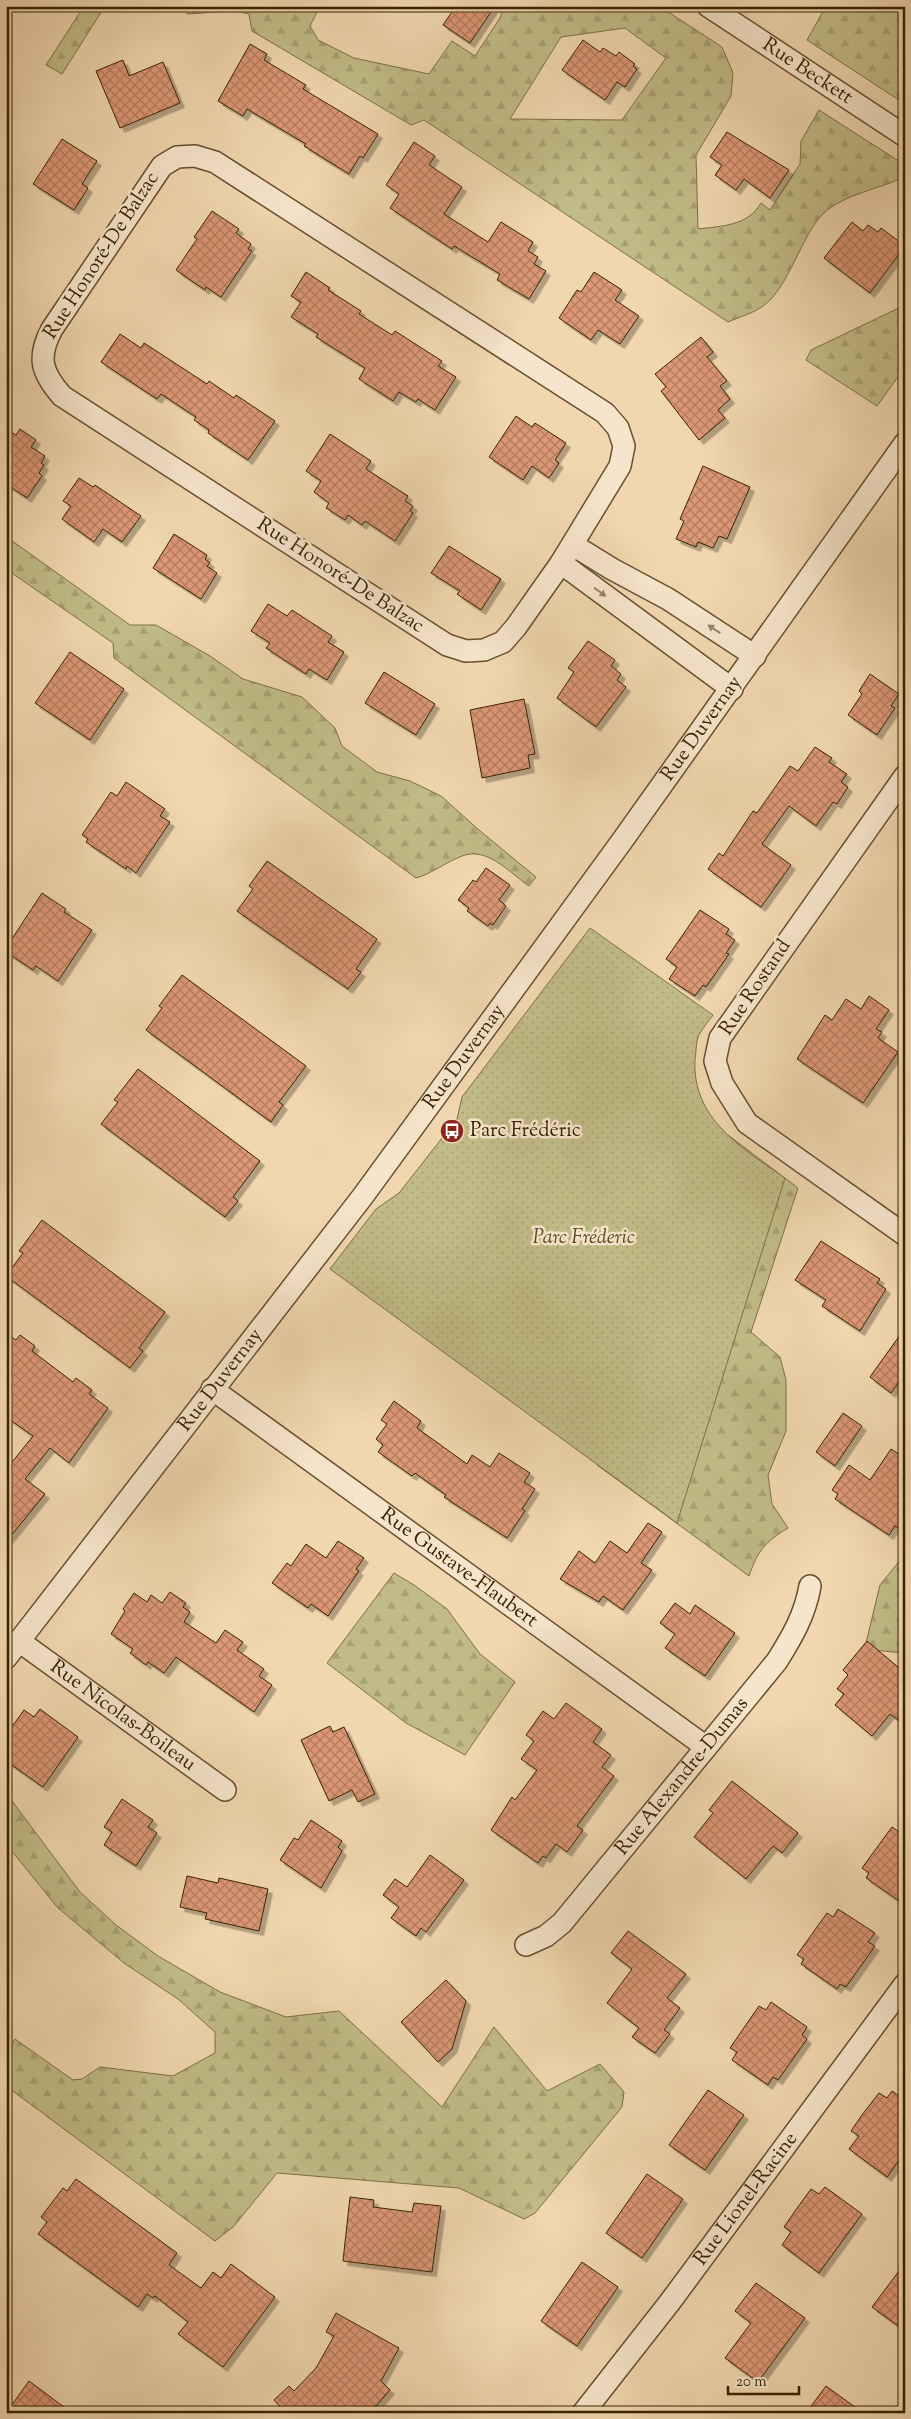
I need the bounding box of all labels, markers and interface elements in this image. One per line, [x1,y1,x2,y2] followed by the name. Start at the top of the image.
[756,31,859,112] street label: Rue Beckett
[37,167,167,345] street label: Rue Honoré-De Balzac
[251,511,429,641] street label: Rue Honoré-De Balzac
[593,586,606,597] one-way arrow
[707,624,721,634] one-way arrow
[654,670,749,788] street label: Rue Duvernay
[713,934,799,1042] street label: Rue Rostand
[416,998,513,1115] street label: Rue Duvernay
[470,1117,581,1146] place label: Parc Frédéric
[439,1118,465,1144] bus stop icon: Parc Frédéric
[533,1224,635,1253] park label: Parc Fréderic
[171,1322,270,1438] street label: Rue Duvernay
[374,1501,544,1635] street label: Rue Gustave-Flaubert
[44,1653,202,1779] street label: Rue Nicolas-Boileau
[608,1691,756,1862] street label: Rue Alexandre-Dumas
[687,2126,805,2272] street label: Rue Lionel-Racine
[728,2364,800,2396] scale bar
[736,2372,767,2393] text: 20 m

